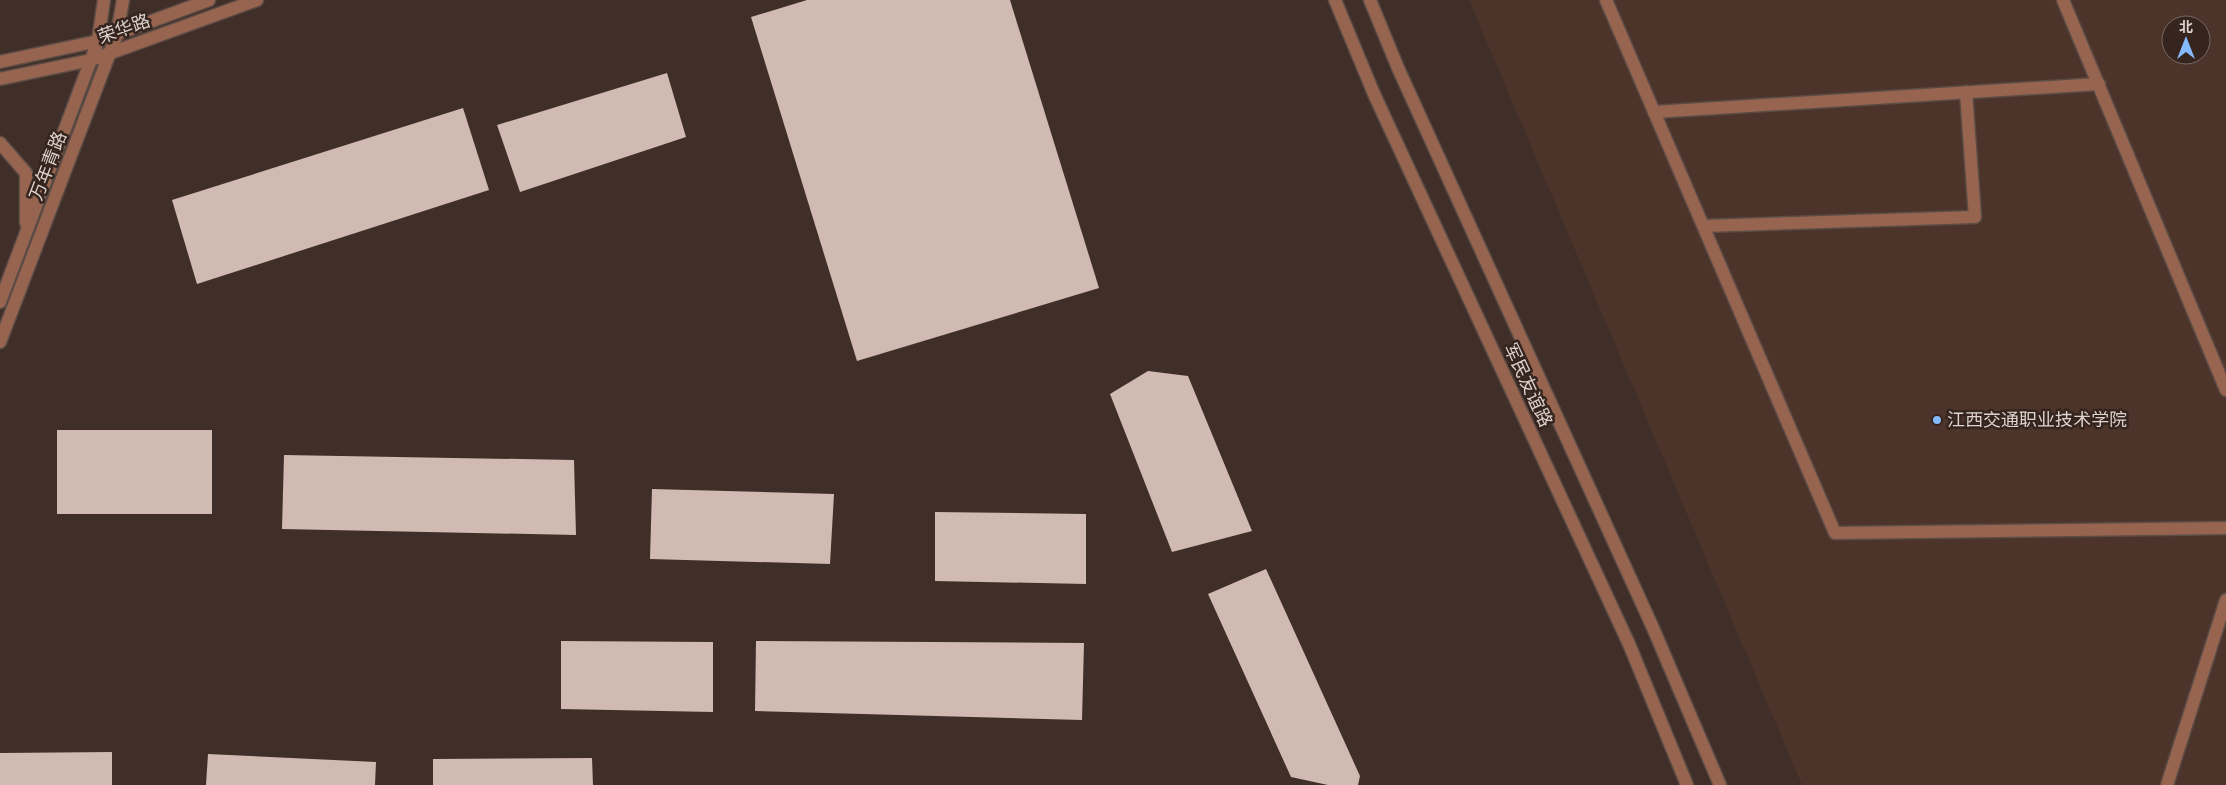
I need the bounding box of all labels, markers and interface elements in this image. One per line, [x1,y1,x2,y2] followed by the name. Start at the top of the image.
[95,10,153,48] street label: 荣华路
[2161,15,2211,65] north arrow
[2179,19,2193,35] text: 北
[26,129,70,203] street label: 万年青路
[1500,340,1556,430] street label: 军民友谊路
[1947,410,2127,430] place label: 江西交通职业技术学院
[1931,414,1943,426] marker: 江西交通职业技术学院

